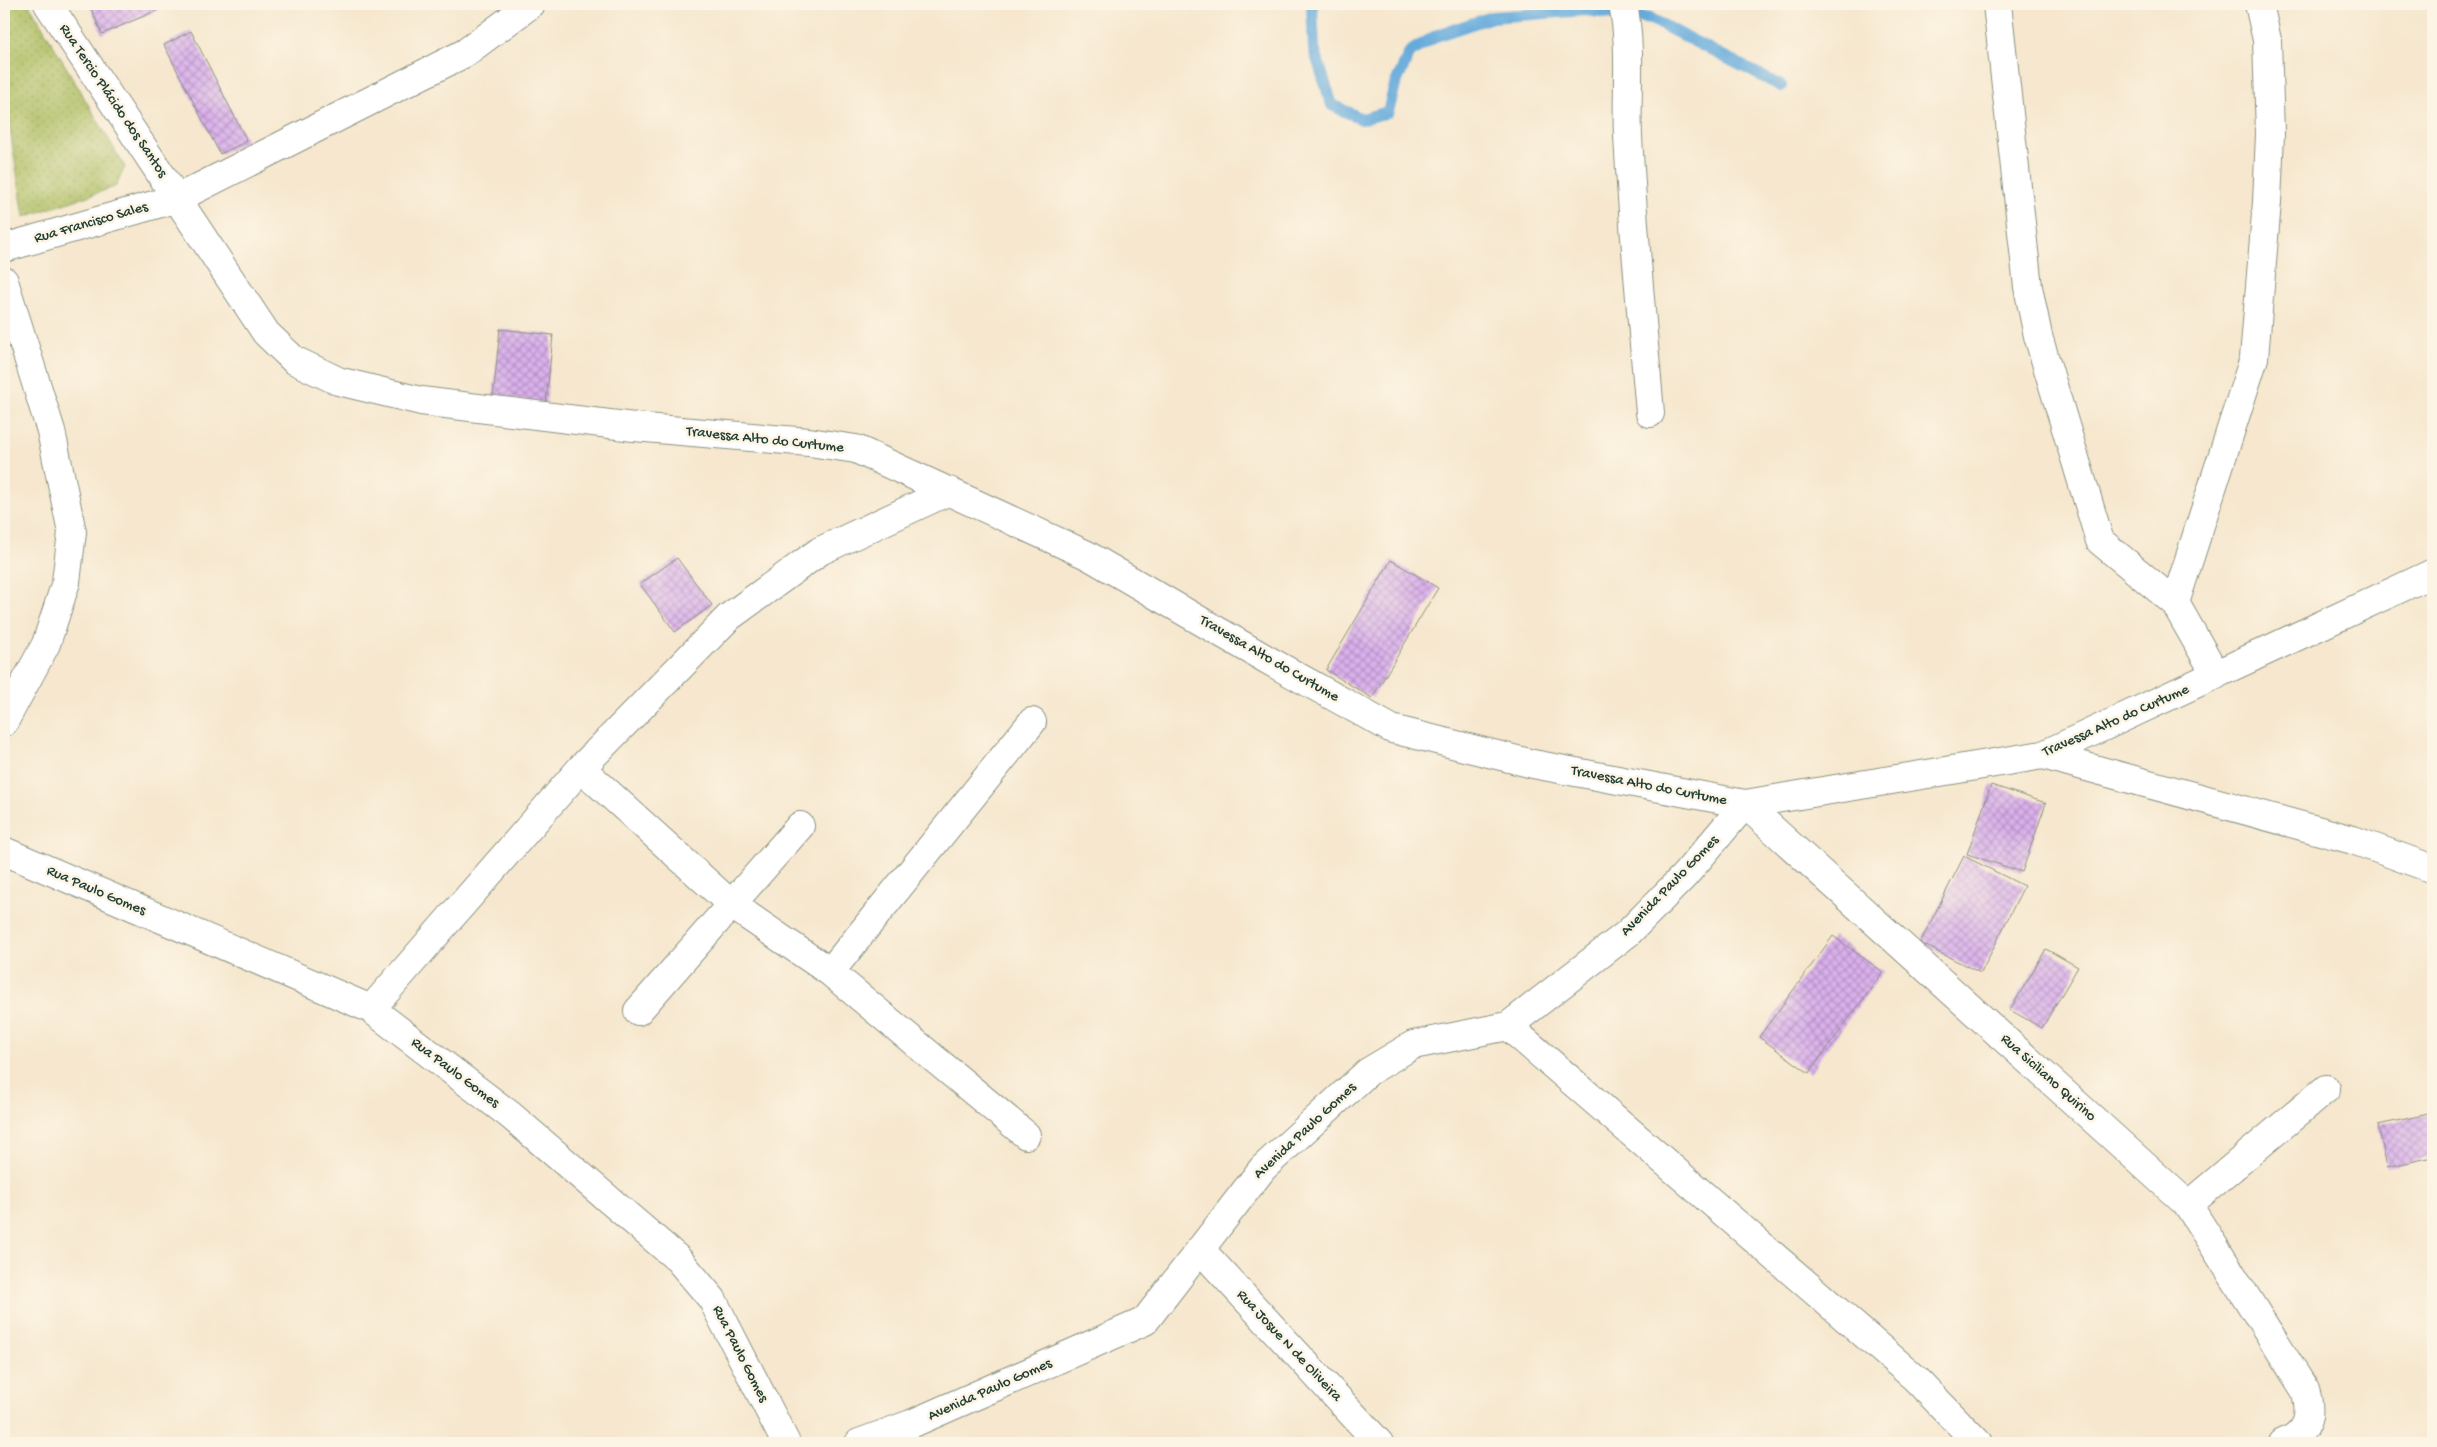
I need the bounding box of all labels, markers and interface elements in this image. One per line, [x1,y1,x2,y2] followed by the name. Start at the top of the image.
[55,21,171,182] street label: Rua Tercio Plácido dos Santos
[32,198,150,248] street label: Rua Francisco Sales
[684,423,845,457] street label: Travessa Alto do Curtume
[1195,611,1342,707] street label: Travessa Alto do Curtume
[2039,680,2192,762] street label: Travessa Alto do Curtume
[1569,762,1729,810] street label: Travessa Alto do Curtume
[1617,831,1723,940] street label: Avenida Paulo Gomes
[44,862,149,920] street label: Rua Paulo Gomes
[1996,1030,2100,1126] street label: Rua Siciliano Quirino
[407,1034,503,1112] street label: Rua Paulo Gomes
[1250,1079,1360,1183] street label: Avenida Paulo Gomes
[1232,1286,1346,1406] street label: Rua Josue N de Oliveira
[708,1303,772,1406] street label: Rua Paulo Gomes
[925,1354,1055,1425] street label: Avenida Paulo Gomes

